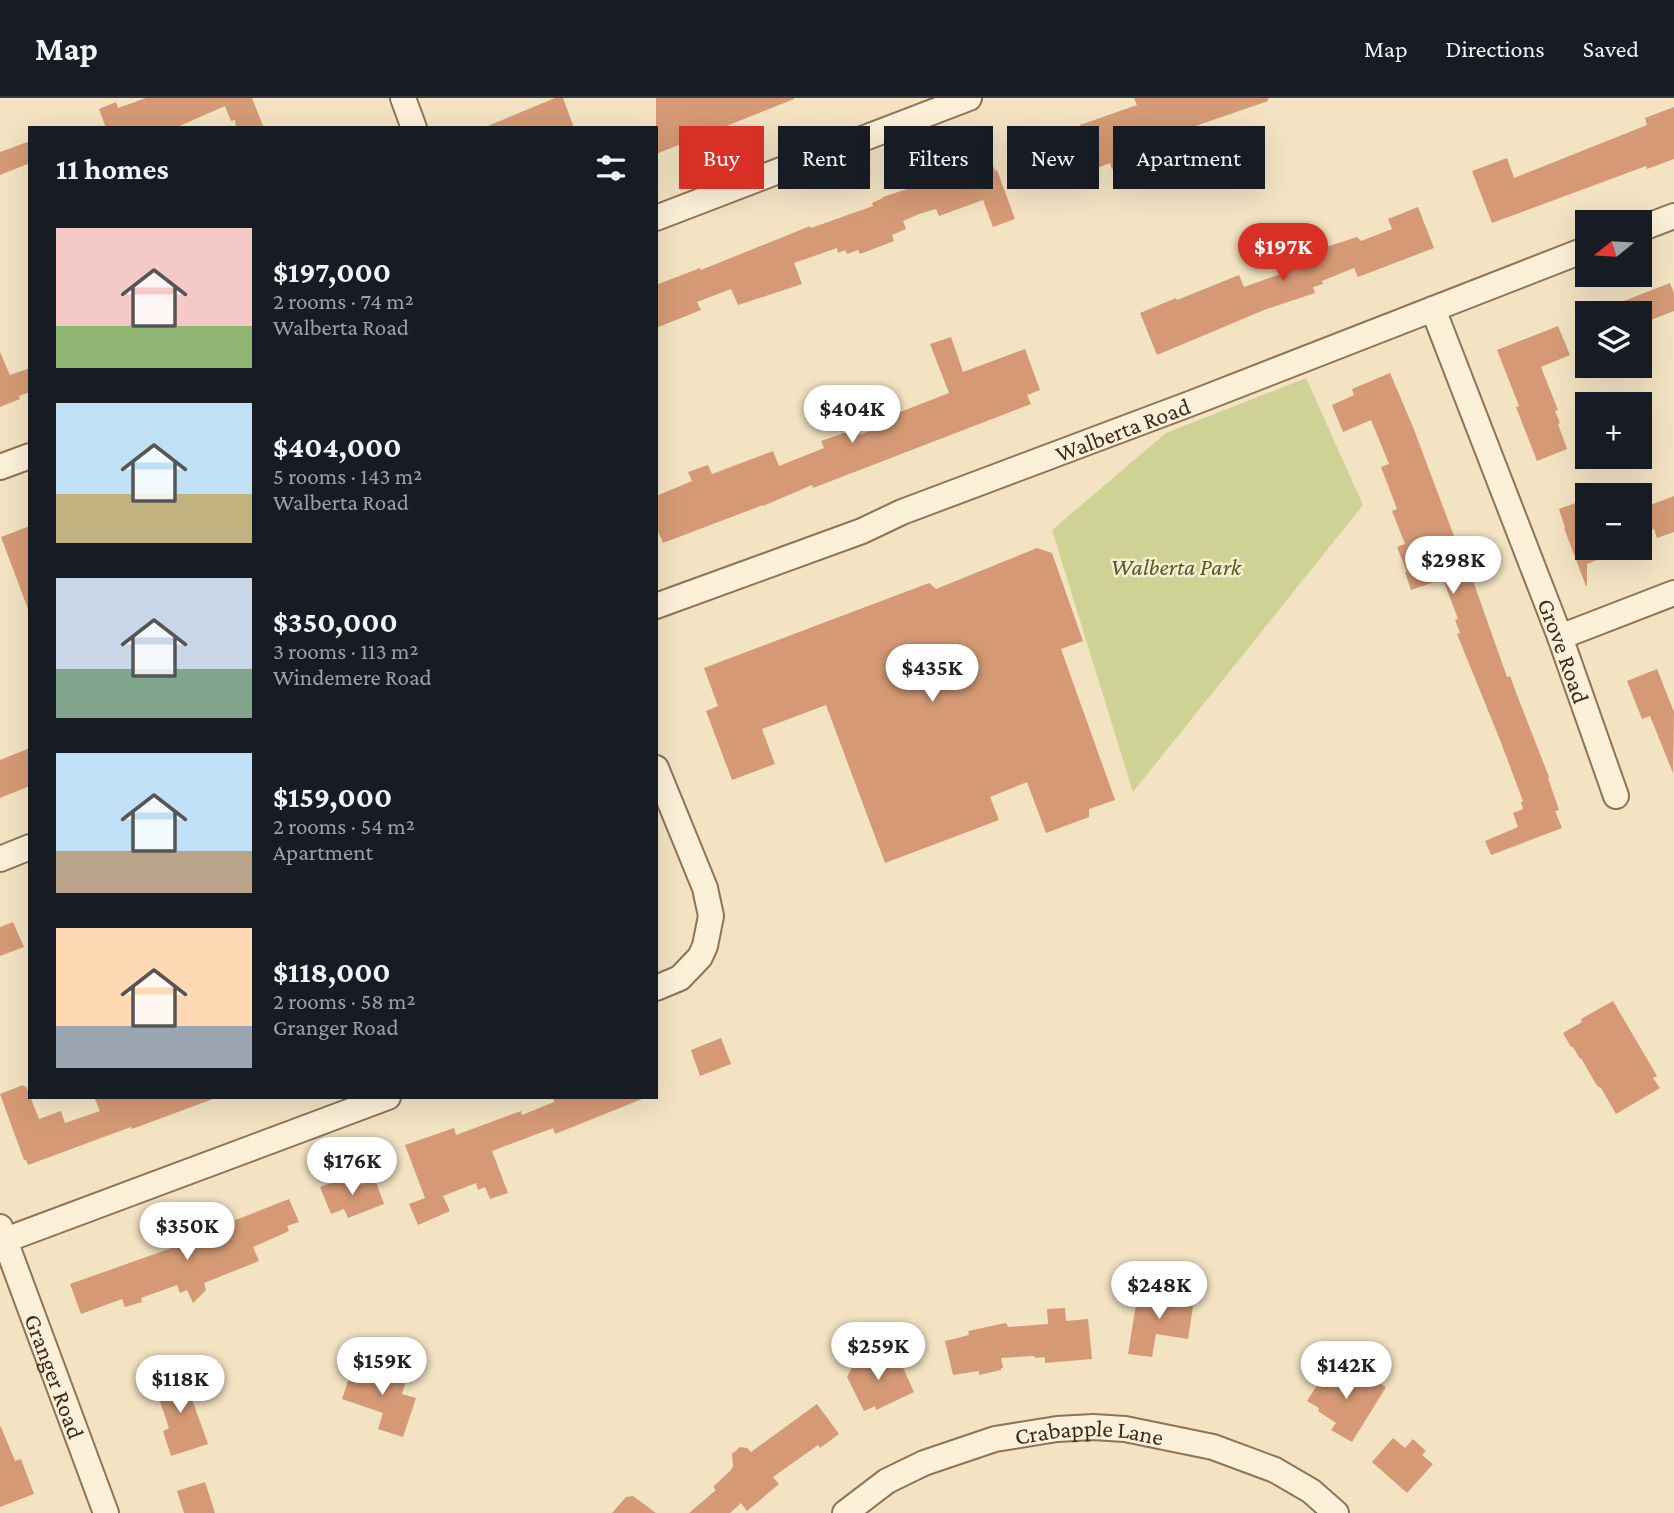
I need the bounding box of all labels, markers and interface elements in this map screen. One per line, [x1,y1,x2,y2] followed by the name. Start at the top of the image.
[35,30,98,67] text: Map
[1364,35,1408,62] text: Map
[1446,35,1545,62] text: Directions
[1583,35,1639,62] text: Saved
[679,126,764,189] chip: Buy
[778,126,870,189] chip: Rent
[884,126,993,189] chip: Filters
[1007,126,1099,189] chip: New
[1113,126,1265,189] chip: Apartment
[592,149,630,187] icon: filters
[56,152,169,185] text: 11 homes
[1575,210,1652,287] north arrow
[1575,210,1652,560] map controls
[1234,223,1332,283] pin: $197K
[1254,233,1312,259] text: $197K
[273,255,391,288] text: $197,000
[112,256,196,340] icon: home
[273,288,414,314] text: 2 rooms · 74 m²
[1575,301,1652,378] button: layers
[273,314,409,340] text: Walberta Road
[803,386,901,445] pin: $404K
[1051,391,1194,467] street label: Walberta Road
[1575,392,1652,469] button: +
[820,395,884,421] text: $404K
[273,430,401,463] text: $404,000
[112,431,196,515] icon: home
[273,463,422,489] text: 5 rooms · 143 m²
[1575,483,1652,560] button: −
[273,489,409,515] text: Walberta Road
[1404,536,1502,596] pin: $298K
[1421,546,1485,572] text: $298K
[1111,553,1243,580] park label: Walberta Park
[1533,594,1596,707] street label: Grove Road
[273,605,398,638] text: $350,000
[112,606,196,690] icon: home
[273,638,418,664] text: 3 rooms · 113 m²
[883,644,981,704] pin: $435K
[902,654,962,680] text: $435K
[273,664,432,690] text: Windemere Road
[273,780,392,813] text: $159,000
[112,781,196,865] icon: home
[273,813,415,839] text: 2 rooms · 54 m²
[273,839,373,865] text: Apartment
[273,955,391,988] text: $118,000
[112,956,196,1040] icon: home
[273,988,415,1014] text: 2 rooms · 58 m²
[273,1014,399,1040] text: Granger Road
[303,1138,401,1197] pin: $176K
[323,1147,381,1173] text: $176K
[138,1202,236,1262] pin: $350K
[156,1212,218,1238] text: $350K
[1110,1262,1208,1321] pin: $248K
[1127,1271,1191,1297] text: $248K
[20,1310,91,1443] street label: Granger Road
[829,1322,927,1382] pin: $259K
[847,1332,909,1358] text: $259K
[333,1338,431,1397] pin: $159K
[1297,1342,1395,1401] pin: $142K
[353,1347,411,1373] text: $159K
[1317,1351,1375,1377] text: $142K
[131,1356,229,1415] pin: $118K
[152,1365,208,1391] text: $118K
[1013,1413,1166,1450] street label: Crabapple Lane

